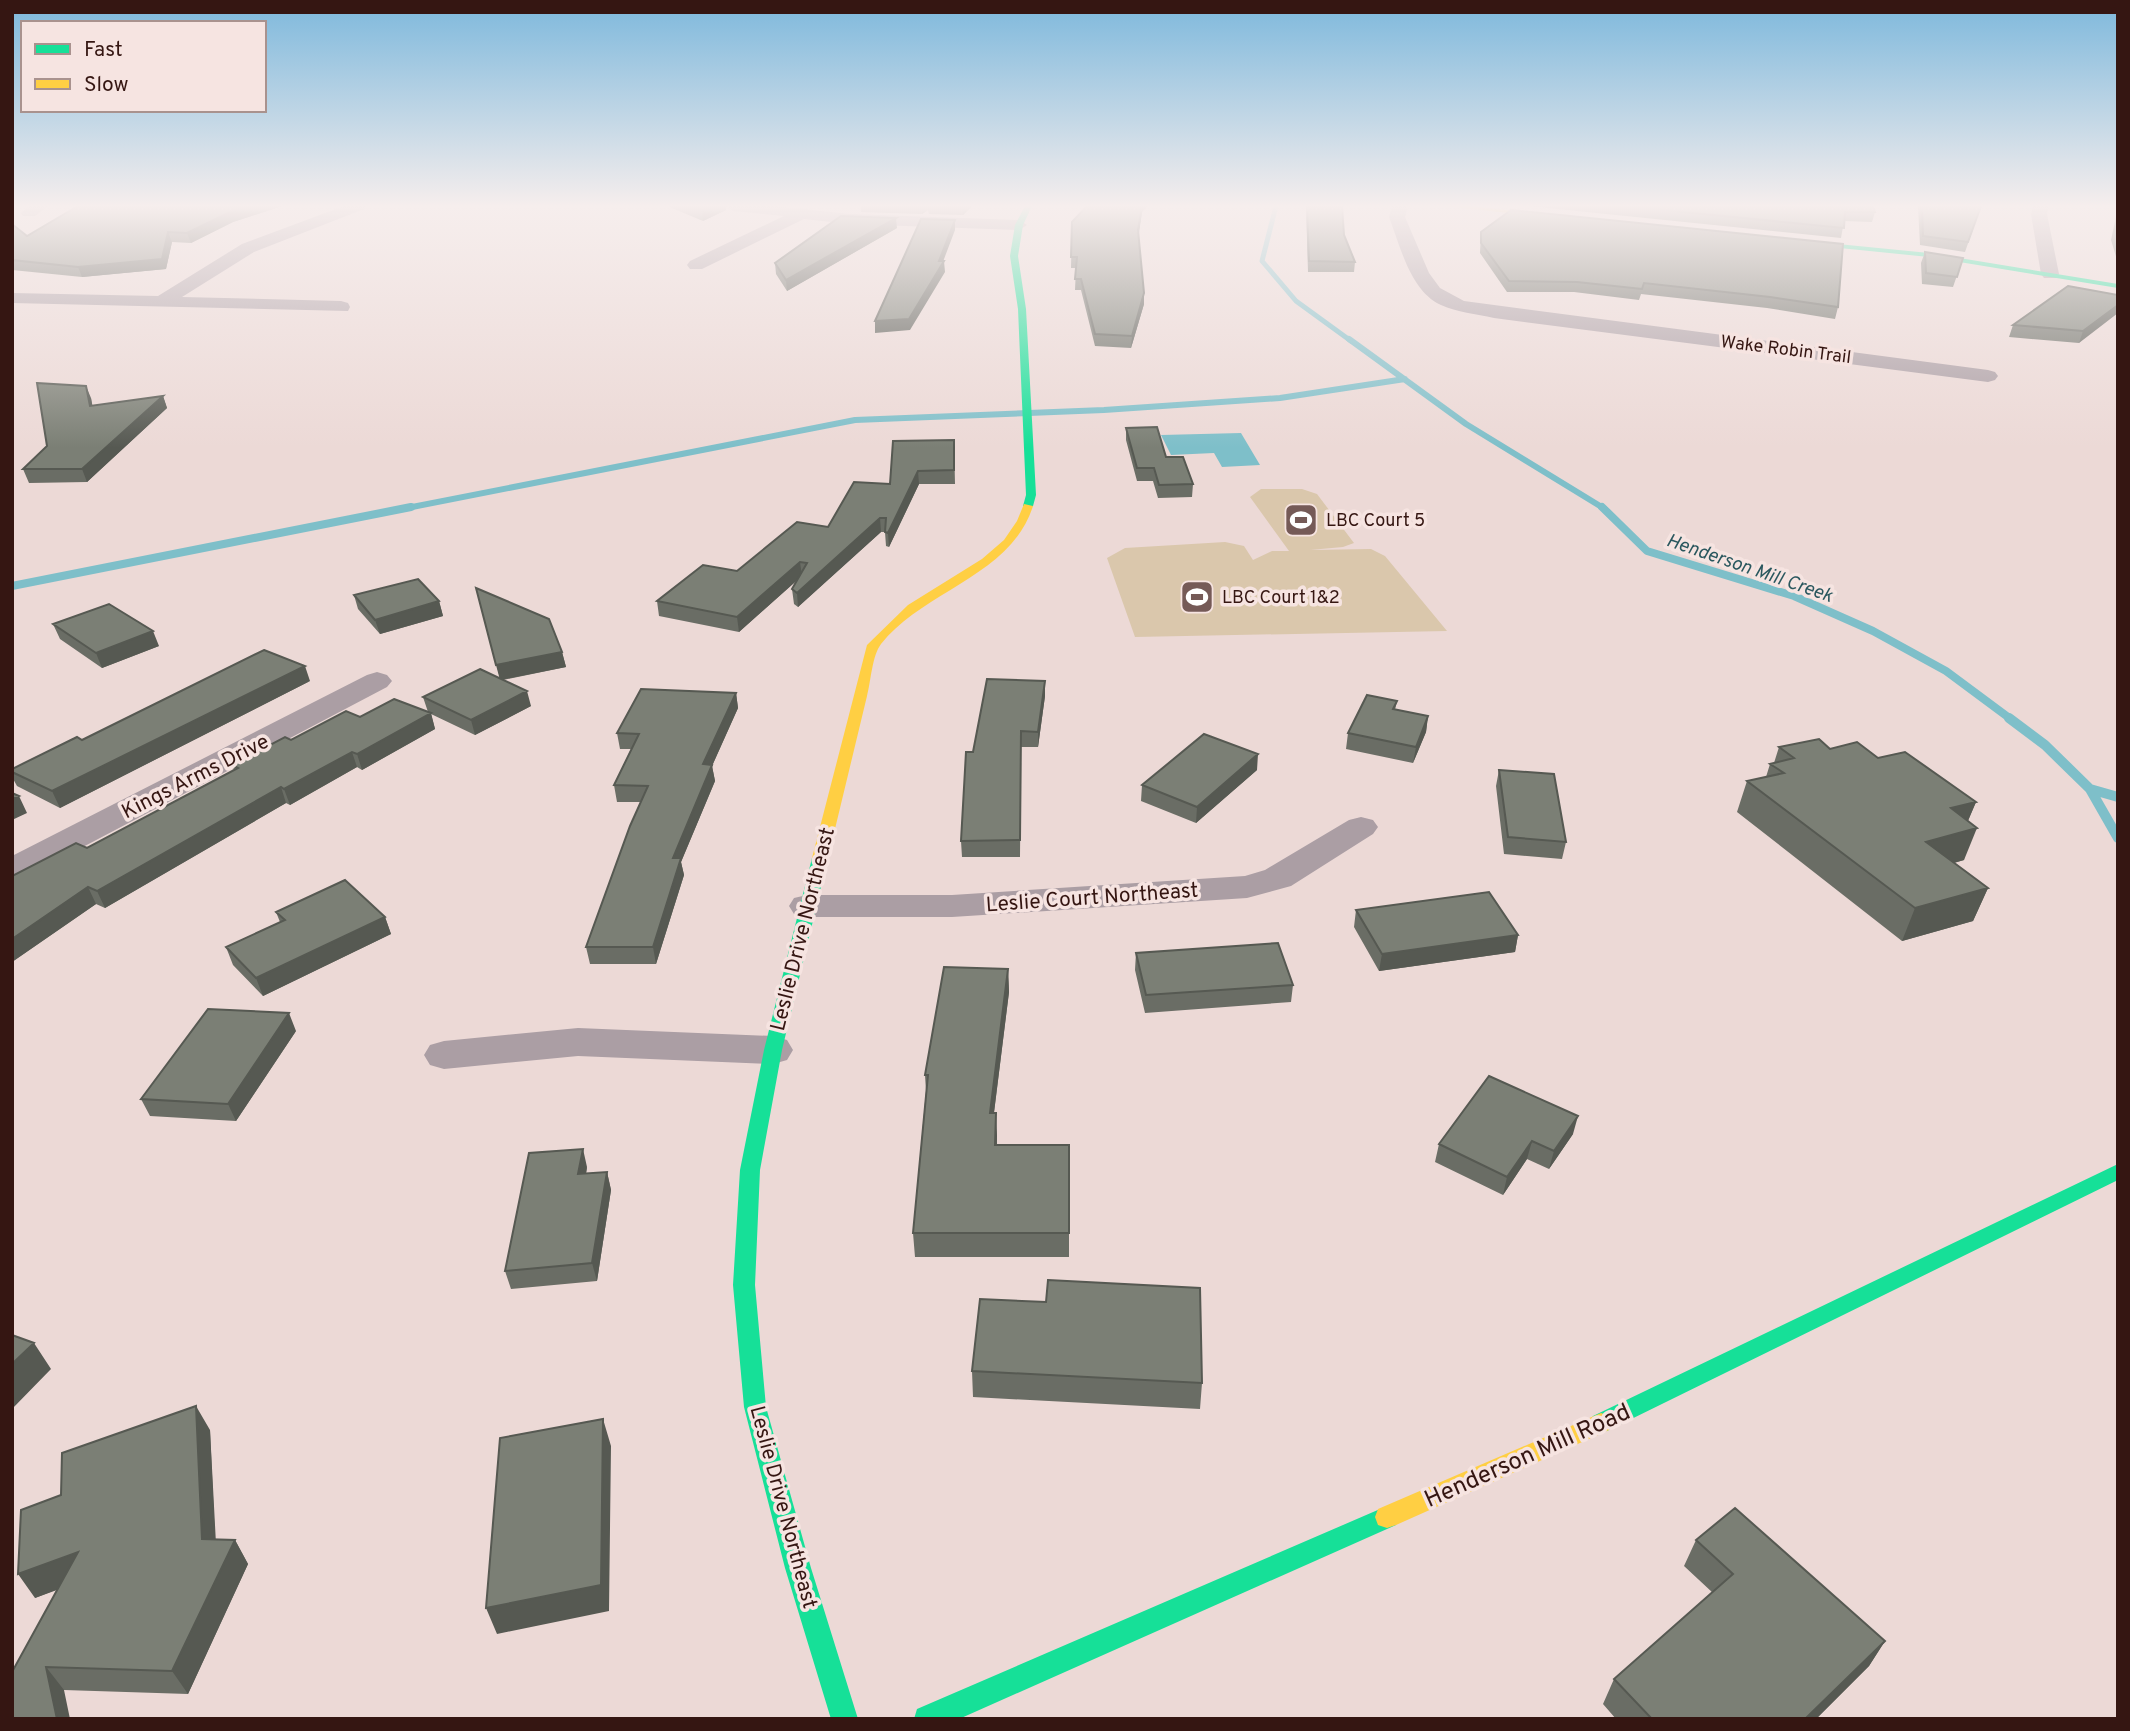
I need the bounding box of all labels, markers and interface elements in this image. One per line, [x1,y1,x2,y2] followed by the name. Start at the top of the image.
[21,21,266,112] legend
[84,37,123,64] text: Fast
[84,72,129,99] text: Slow
[1719,331,1852,370] street label: Wake Robin Trail
[1282,501,1320,539] sports icon: LBC Court 5
[1326,510,1425,533] place label: LBC Court 5
[1663,529,1836,609] water label: Henderson Mill Creek
[1178,578,1216,616] sports icon: LBC Court 1&2
[1222,587,1340,610] place label: LBC Court 1&2
[117,729,274,826] street label: Kings Arms Drive
[765,825,842,1034] street label: Leslie Drive Northeast
[985,878,1199,919] street label: Leslie Court Northeast
[1420,1398,1635,1516] street label: Henderson Mill Road
[742,1403,823,1612] street label: Leslie Drive Northeast

